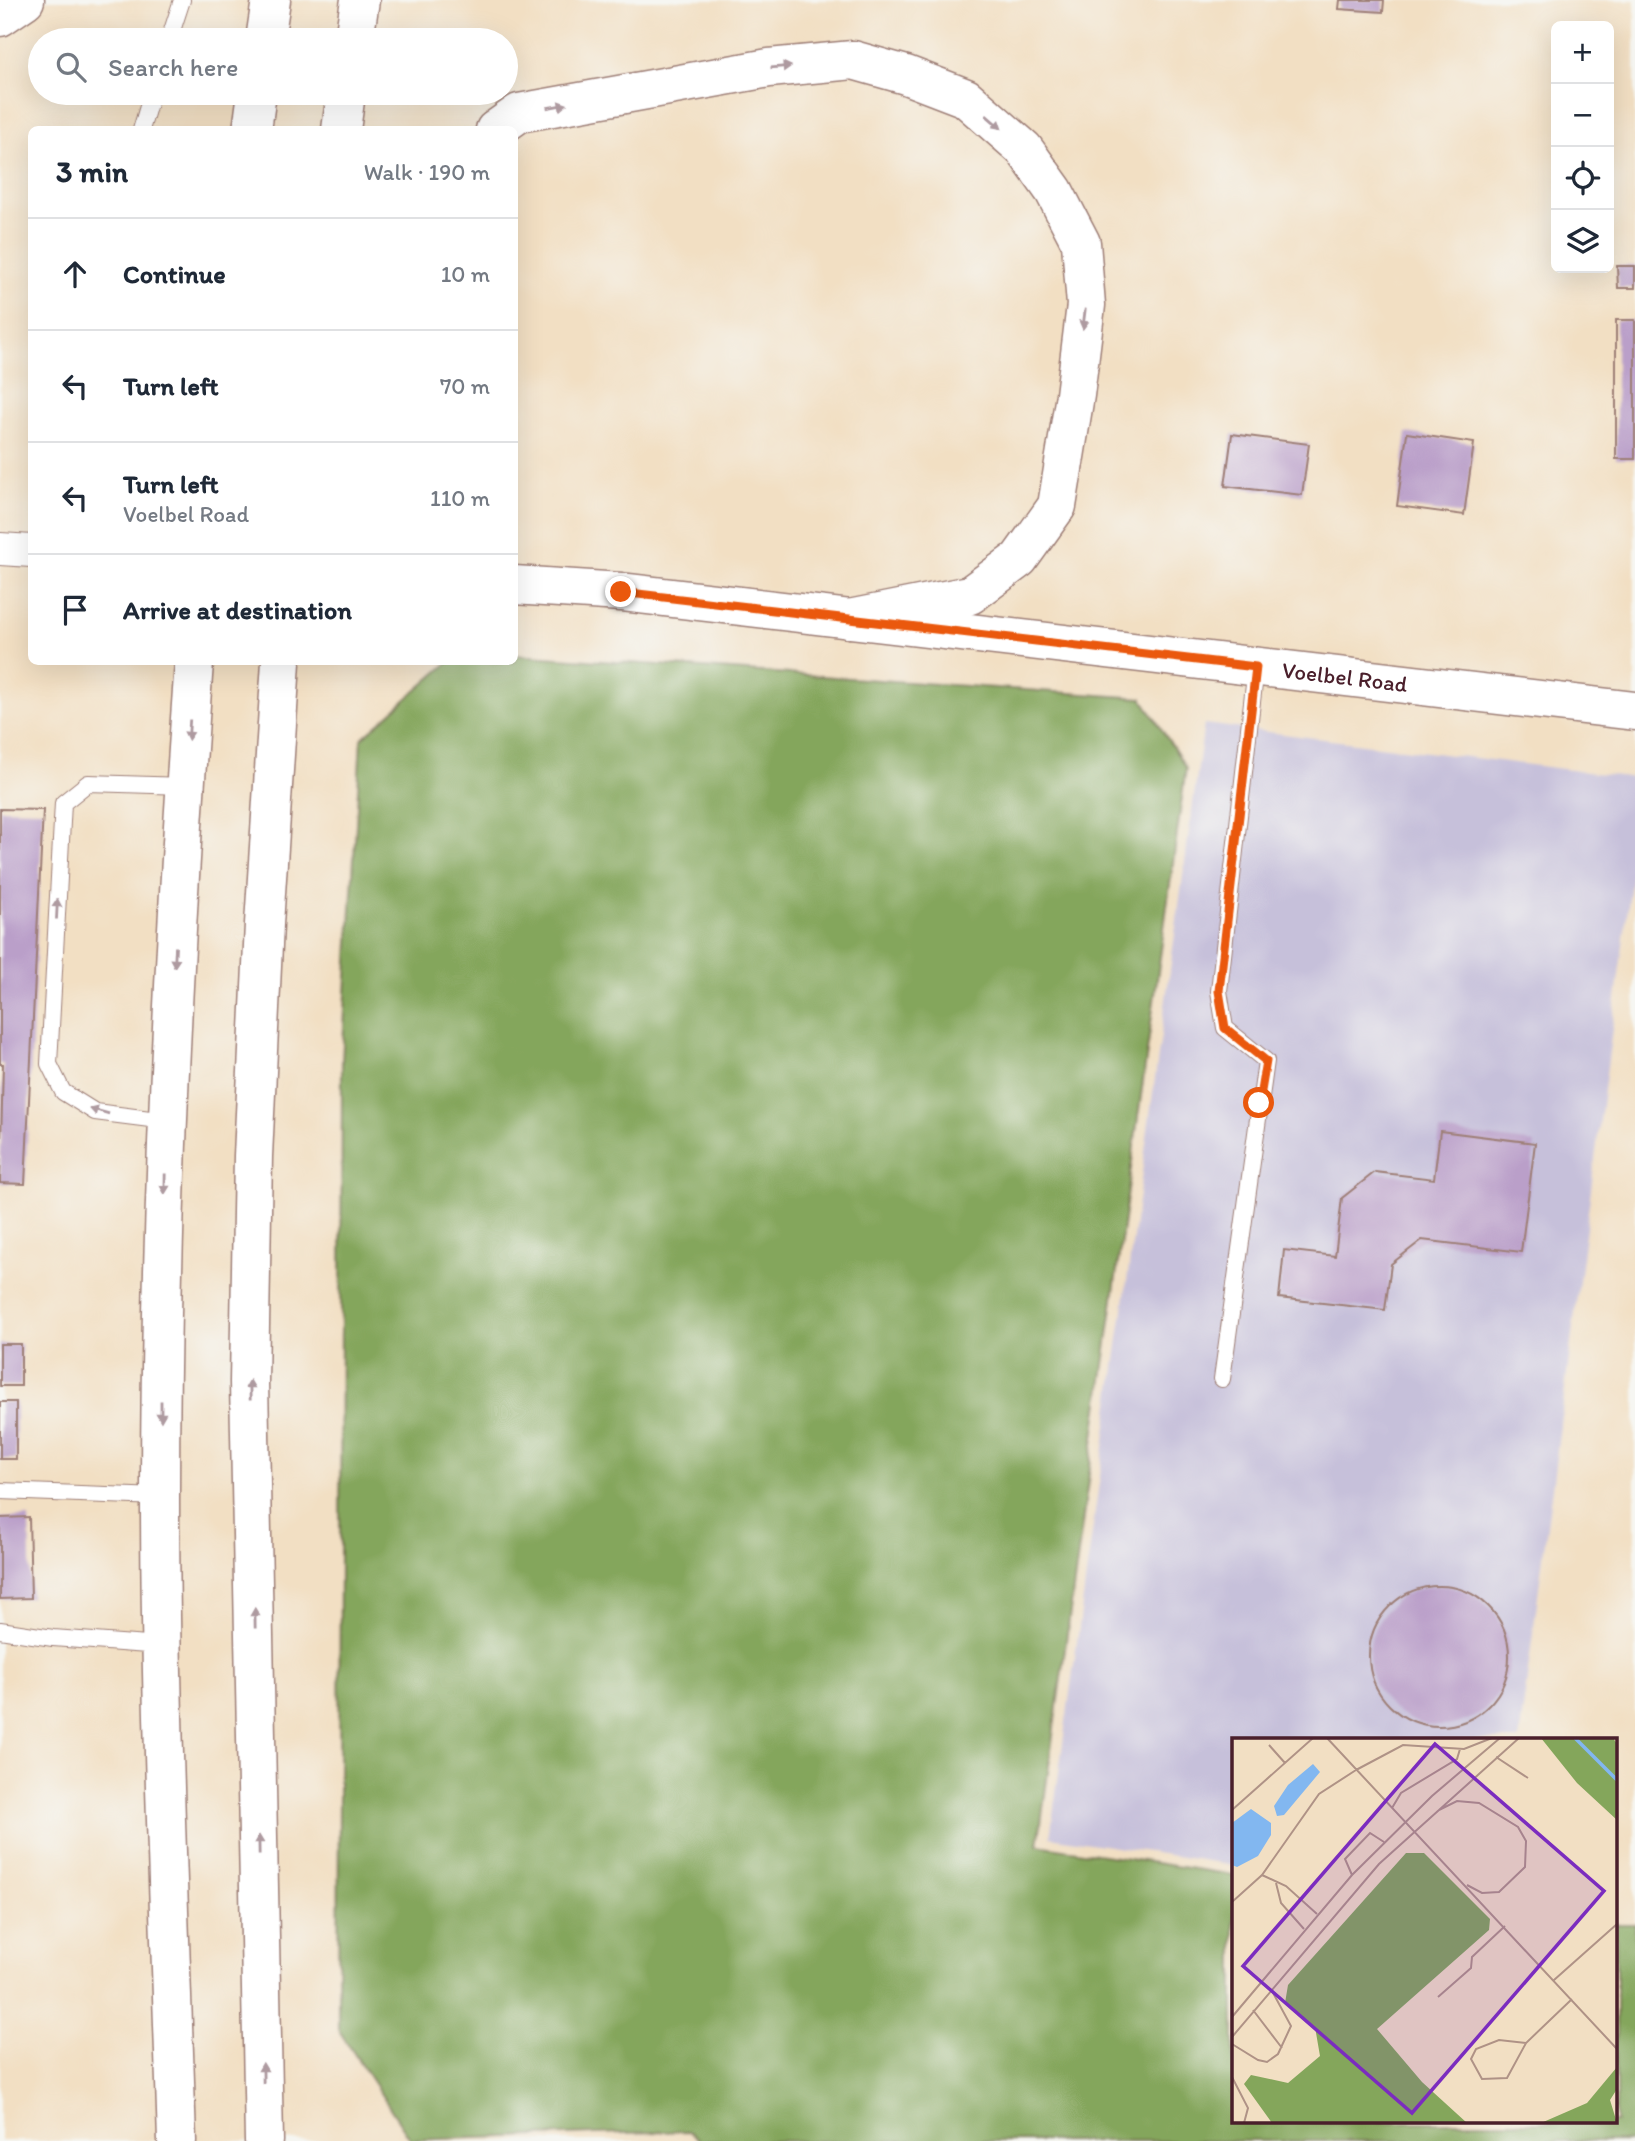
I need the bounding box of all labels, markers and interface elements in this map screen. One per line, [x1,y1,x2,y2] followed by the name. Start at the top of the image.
[1551,21,1614,273] map controls
[1551,21,1614,84] button: +
[28,28,518,105] search box
[52,48,90,86] icon: search
[108,51,238,83] text: Search here
[771,61,793,72] one-way arrow
[1551,84,1614,147] button: −
[546,100,568,111] one-way arrow
[985,114,1002,129] one-way arrow
[1551,147,1614,210] button: locate
[56,153,128,190] text: 3 min
[364,158,490,186] text: Walk · 190 m
[1551,210,1614,273] button: layers
[56,255,94,293] icon: ahead
[123,258,226,290] text: Continue
[441,260,490,288] text: 10 m
[1078,308,1089,330] one-way arrow
[56,367,94,405] icon: left
[123,370,219,402] text: Turn left
[440,372,490,400] text: 70 m
[123,468,219,500] text: Turn left
[56,479,94,517] icon: left
[430,484,490,512] text: 110 m
[123,500,249,528] text: Voelbel Road
[605,576,636,607] route end
[56,591,94,629] icon: arrive
[123,594,352,626] text: Arrive at destination
[1281,656,1409,698] street label: Voelbel Road
[183,719,194,741] one-way arrow
[52,898,63,920] one-way arrow
[170,946,181,968] one-way arrow
[1243,1087,1274,1118] route start
[88,1105,110,1116] one-way arrow
[159,1173,171,1195] one-way arrow
[244,1379,255,1401] one-way arrow
[155,1401,167,1423] one-way arrow
[249,1607,261,1629] one-way arrow
[1232,1738,1618,2124] inset map
[253,1834,264,1856] one-way arrow
[257,2062,269,2084] one-way arrow

